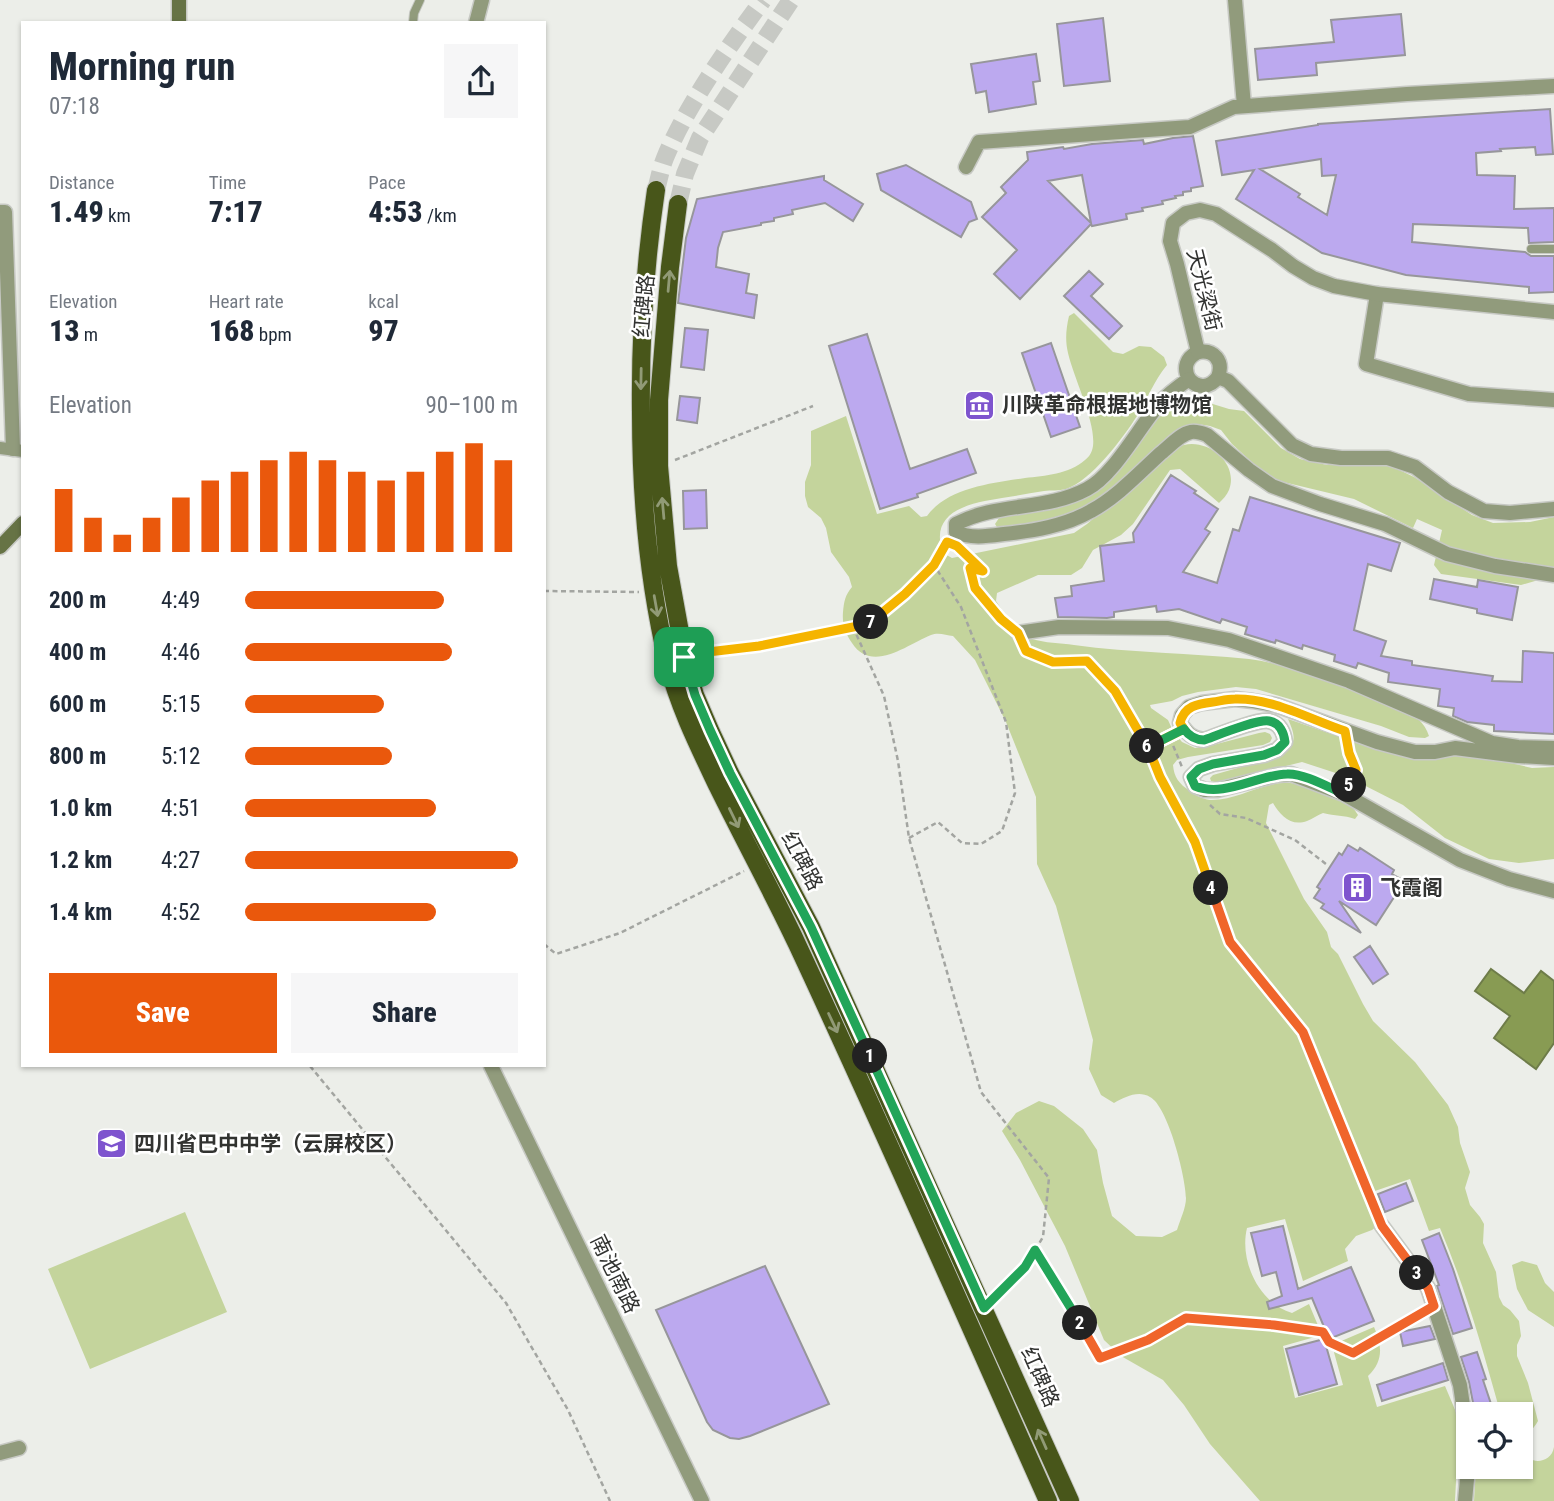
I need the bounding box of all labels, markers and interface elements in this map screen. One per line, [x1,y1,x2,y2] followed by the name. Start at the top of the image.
[444,44,518,118] button: share
[49,45,235,89] text: Morning run
[49,93,100,120] text: 07:18
[49,171,114,194] text: Distance
[209,171,246,194] text: Time
[368,171,406,194] text: Pace
[49,194,104,229] text: 1.49
[209,194,263,229] text: 7:17
[368,194,423,229] text: 4:53
[104,204,131,227] text: km
[423,204,457,227] text: /km
[1182,246,1226,334] street label: 天光梁街
[663,270,676,293] one-way arrow
[629,274,659,338] street label: 红碑路
[49,290,117,313] text: Elevation
[209,290,284,313] text: Heart rate
[368,290,399,313] text: kcal
[49,313,80,348] text: 13
[209,313,254,348] text: 168
[368,313,399,348] text: 97
[80,323,98,346] text: m
[254,323,292,346] text: bpm
[634,368,648,391] one-way arrow
[962,388,996,422] museum icon: 川陕革命根据地博物馆
[49,392,132,419] text: Elevation
[425,392,518,419] text: 90–100 m
[1002,393,1212,417] place label: 川陕革命根据地博物馆
[656,497,669,520] one-way arrow
[49,587,106,614] text: 200 m
[161,587,200,614] text: 4:49
[649,594,663,617] one-way arrow
[854,604,888,640] pin: 7
[866,610,875,633] text: 7
[654,627,714,687] pin
[665,638,703,676] icon: arrive
[49,639,106,666] text: 400 m
[161,639,200,666] text: 4:46
[49,691,106,718] text: 600 m
[161,691,200,718] text: 5:15
[1130,728,1164,764] pin: 6
[1142,734,1151,757] text: 6
[49,743,106,770] text: 800 m
[161,743,200,770] text: 5:12
[1332,768,1366,802] pin: 5
[1344,773,1353,796] text: 5
[49,795,112,822] text: 1.0 km
[161,795,200,822] text: 4:51
[727,808,741,828] one-way arrow
[777,828,827,894] street label: 红碑路
[49,847,112,874] text: 1.2 km
[161,847,200,874] text: 4:27
[1194,870,1228,906] pin: 4
[1340,871,1374,905] building icon: 飞霞阁
[1206,876,1215,899] text: 4
[1380,876,1443,900] place label: 飞霞阁
[49,899,112,926] text: 1.4 km
[161,899,200,926] text: 4:52
[49,973,277,1053] button: Save
[291,973,518,1053] button: Share
[827,1012,840,1033] one-way arrow
[852,1038,888,1074] pin: 1
[865,1044,874,1067] text: 1
[94,1127,128,1161] school or university icon: 四川省巴中中学（云屏校区）
[134,1132,407,1156] place label: 四川省巴中中学（云屏校区）
[586,1231,644,1317] street label: 南池南路
[1400,1256,1434,1290] pin: 3
[1412,1261,1421,1284] text: 3
[1062,1306,1098,1340] pin: 2
[1075,1311,1084,1334] text: 2
[1016,1343,1064,1411] street label: 红碑路
[1456,1402,1533,1479] map controls
[1456,1402,1533,1479] button: locate
[1035,1428,1048,1450] one-way arrow

